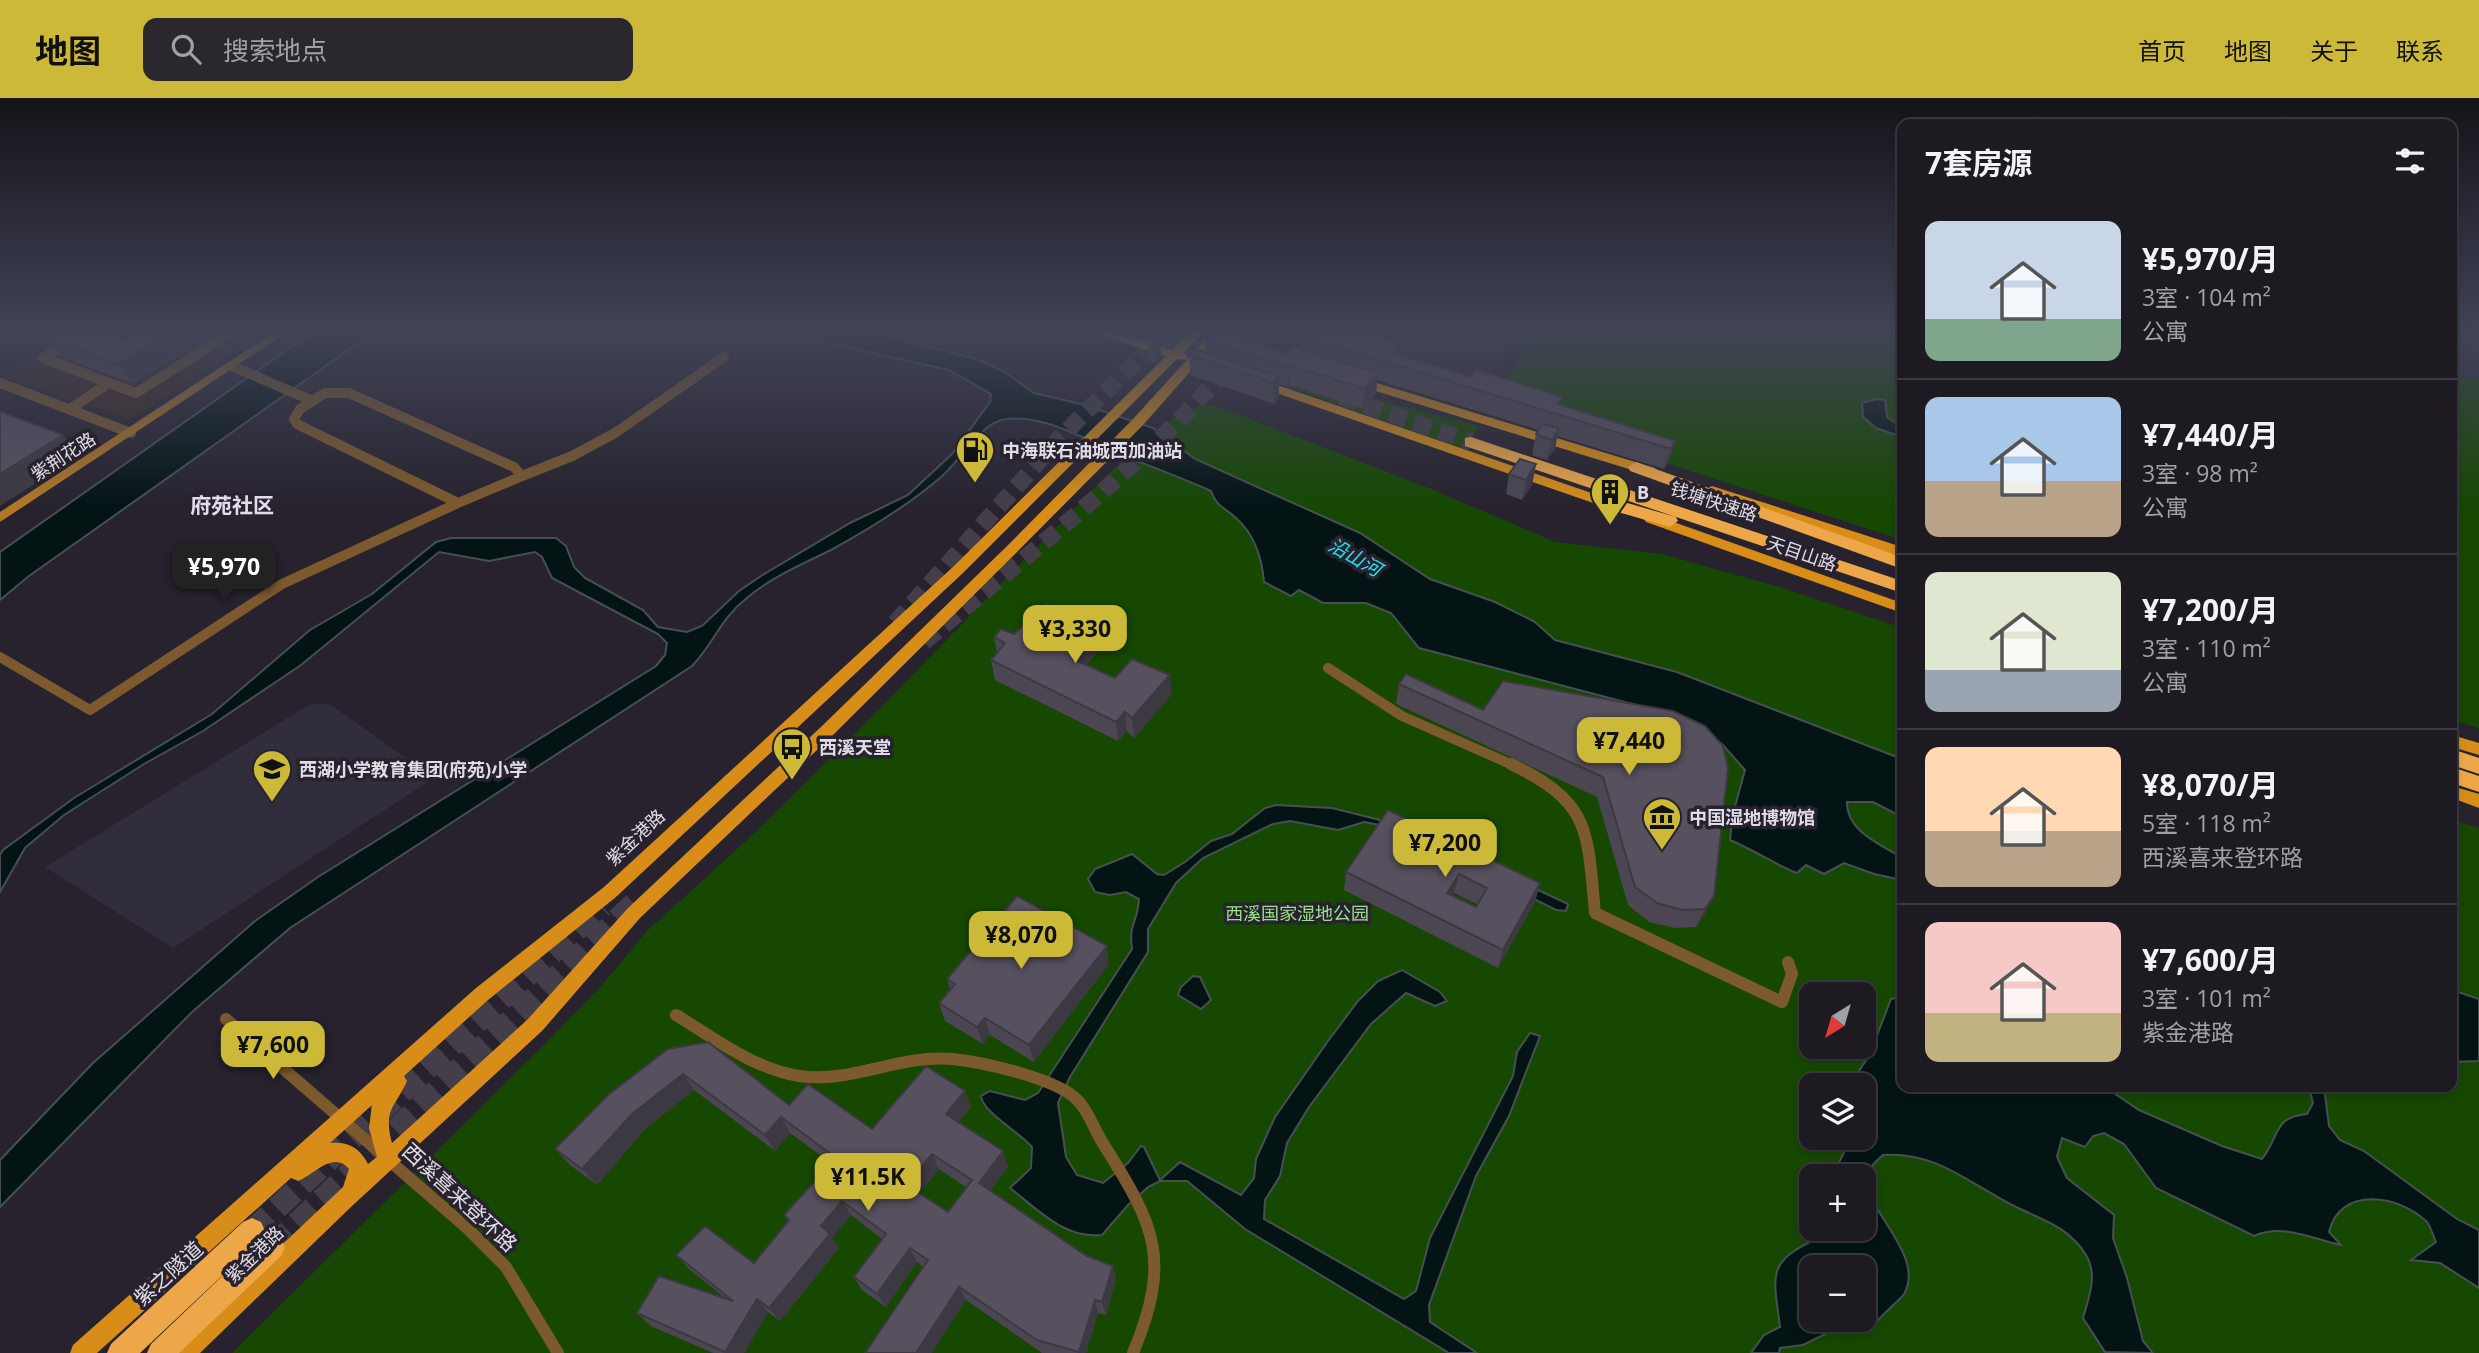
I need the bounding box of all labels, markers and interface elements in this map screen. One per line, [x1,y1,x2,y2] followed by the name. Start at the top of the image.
[143,18,633,81] search box
[35,28,101,73] text: 地图
[167,30,205,68] icon: search
[223,32,327,68] text: 搜索地点
[2138,34,2186,67] text: 首页
[2224,34,2272,67] text: 地图
[2310,34,2358,67] text: 关于
[2396,34,2444,67] text: 联系
[1925,142,2032,183] text: 7套房源
[2391,142,2429,180] icon: filters
[2142,238,2279,279] text: ¥5,970/月
[1981,249,2065,333] icon: home
[2142,281,2271,313] text: 3室 · 104 m²
[2142,315,2188,347] text: 公寓
[2142,414,2279,455] text: ¥7,440/月
[1981,425,2065,509] icon: home
[26,426,100,486] street label: 紫荆花路
[954,429,996,484] fuel station icon: 中海联石油城西加油站
[1002,438,1182,462] place label: 中海联石油城西加油站
[2142,457,2258,489] text: 3室 · 98 m²
[1589,471,1631,526] building icon: B
[1667,476,1761,526] street label: 钱塘快速路
[1637,480,1649,504] place label: B
[190,491,274,519] district label: 府苑社区
[2142,491,2188,523] text: 公寓
[1764,530,1840,576] street label: 天目山路
[1324,532,1390,584] water label: 沿山河
[167,544,281,603] pin: ¥5,970
[188,550,260,582] text: ¥5,970
[2142,589,2279,630] text: ¥7,200/月
[1981,600,2065,684] icon: home
[1018,606,1132,665] pin: ¥3,330
[1039,612,1111,644] text: ¥3,330
[2142,632,2271,664] text: 3室 · 110 m²
[2142,666,2188,698] text: 公寓
[1572,718,1686,777] pin: ¥7,440
[1593,724,1665,756] text: ¥7,440
[771,726,813,781] bus stop icon: 西溪天堂
[819,735,891,759] place label: 西溪天堂
[251,748,293,803] school or university icon: 西湖小学教育集团(府苑)小学
[299,757,527,781] place label: 西湖小学教育集团(府苑)小学
[2142,764,2279,805] text: ¥8,070/月
[1981,775,2065,859] icon: home
[1641,796,1683,851] museum icon: 中国湿地博物馆
[600,804,670,870] street label: 紫金港路
[1689,805,1815,829] place label: 中国湿地博物馆
[2142,807,2271,839] text: 5室 · 118 m²
[1388,820,1502,879] pin: ¥7,200
[1409,826,1481,858] text: ¥7,200
[2142,841,2303,873] text: 西溪喜来登环路
[1225,901,1369,925] park label: 西溪国家湿地公园
[964,912,1078,971] pin: ¥8,070
[985,918,1057,950] text: ¥8,070
[2142,939,2279,980] text: ¥7,600/月
[1981,950,2065,1034] icon: home
[1799,982,1876,1059] north arrow
[1799,982,1876,1332] map controls
[2142,982,2271,1014] text: 3室 · 101 m²
[2142,1016,2234,1048] text: 紫金港路
[216,1021,330,1081] pin: ¥7,600
[237,1028,309,1060] text: ¥7,600
[1799,1073,1876,1150] button: layers
[397,1137,523,1257] street label: 西溪喜来登环路
[811,1154,925,1213] pin: ¥11.5K
[831,1160,905,1192] text: ¥11.5K
[1799,1164,1876,1241] button: +
[220,1220,288,1288] street label: 紫金港路
[127,1234,209,1312] street label: 紫之隧道
[1799,1255,1876,1332] button: −

